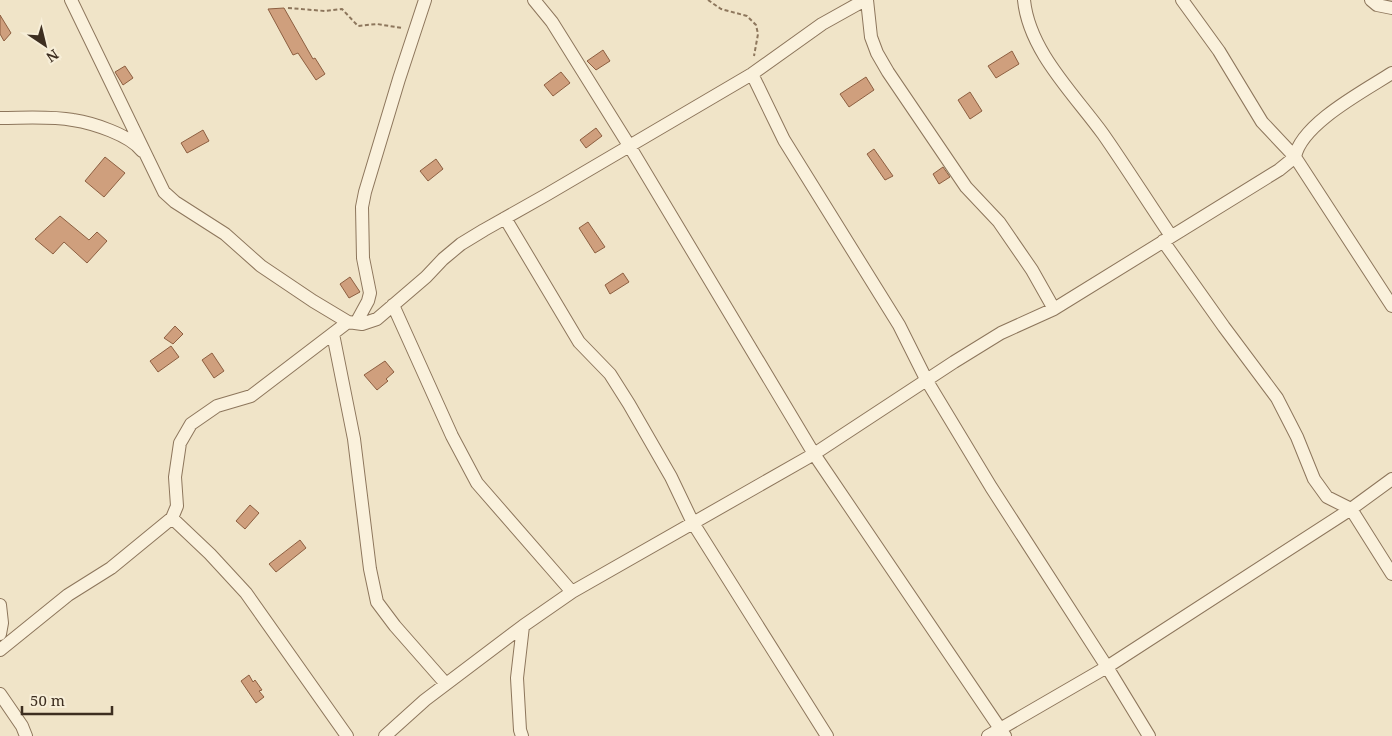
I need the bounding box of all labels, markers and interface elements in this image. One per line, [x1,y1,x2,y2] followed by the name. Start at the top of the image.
[20,20,70,70] north arrow
[43,45,63,67] text: N
[22,684,112,716] scale bar
[30,690,65,710] text: 50 m

